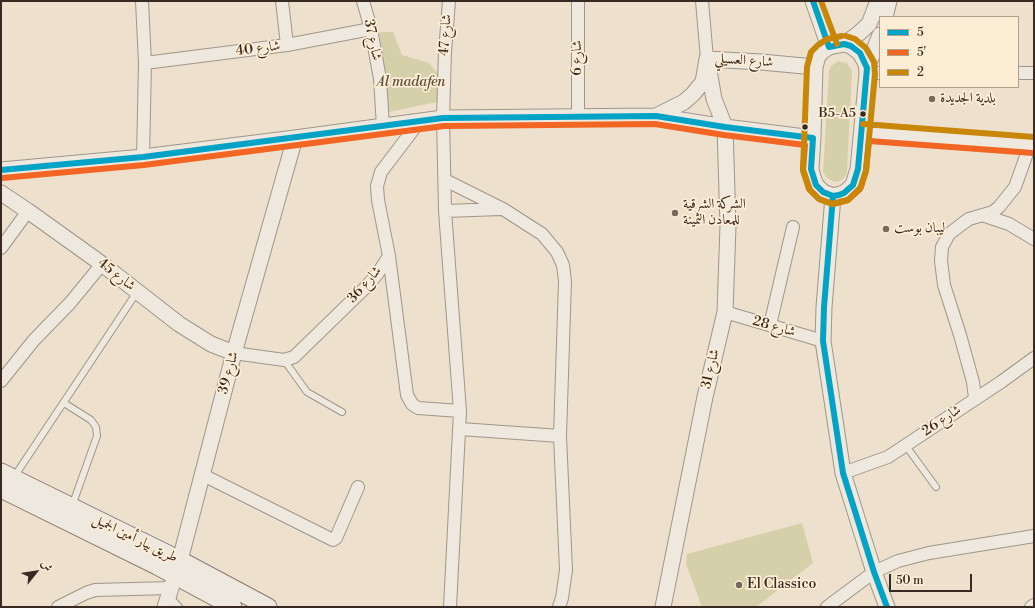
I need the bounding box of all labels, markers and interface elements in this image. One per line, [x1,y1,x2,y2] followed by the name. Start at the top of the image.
[436,13,456,57] street label: شارع 47
[879,16,1019,88] legend
[359,18,385,62] street label: شارع 37
[917,25,924,40] text: 5
[235,38,281,60] street label: شارع 40
[570,40,586,76] street label: شارع 6
[917,45,926,60] text: 5'
[714,51,774,71] street label: شارع العسيلي
[917,65,924,80] text: 2
[377,75,445,91] park label: Al madafen
[940,91,996,107] place label: بلدية الجديدة
[927,94,937,104] marker: بلدية الجديدة
[819,106,856,122] place label: B5-A5
[858,109,868,119] marker: B5-A5
[800,122,810,132] unlabelled marker
[683,197,746,230] place label: الشركة الشرقية للمعادن الثمينة
[670,208,680,218] marker: الشركة الشرقية للمعادن الثمينة
[894,221,945,237] place label: ليبان بوست
[881,224,891,234] marker: ليبان بوست
[94,255,138,295] street label: شارع 45
[344,263,386,307] street label: شارع 36
[751,313,797,341] street label: شارع 28
[698,347,724,391] street label: شارع 31
[215,350,243,396] street label: شارع 39
[919,402,965,440] street label: شارع 26
[90,511,180,567] street label: طريق بيار أمين الجميل
[16,552,56,592] north arrow
[38,558,55,574] text: ش
[891,566,974,592] scale bar
[896,573,924,588] text: 50 m
[747,577,816,593] place label: El Classico
[734,580,744,590] marker: El Classico

